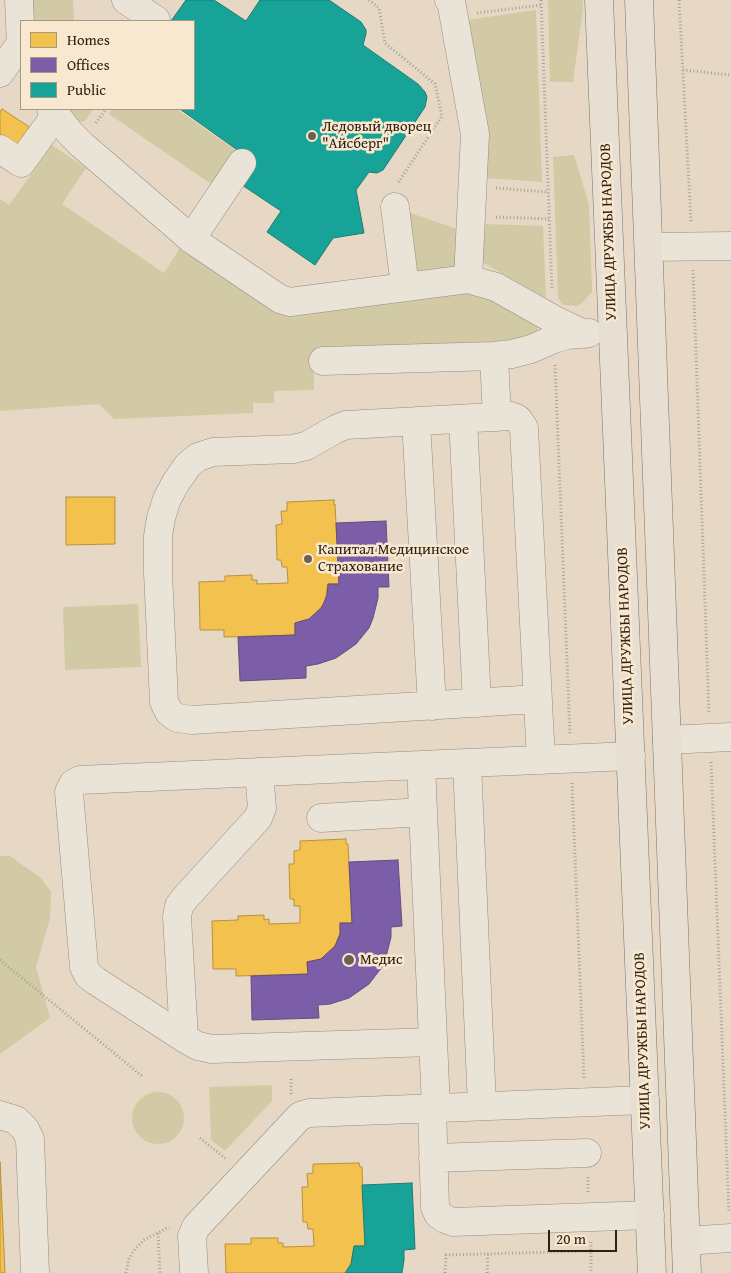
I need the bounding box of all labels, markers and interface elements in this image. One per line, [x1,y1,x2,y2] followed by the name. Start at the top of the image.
[20,20,195,110] legend
[67,29,110,50] text: Homes
[67,54,110,75] text: Offices
[67,79,106,100] text: Public
[322,118,431,153] place label: Ледовый дворец "Айсберг"
[306,130,318,142] marker: Ледовый дворец "Айсберг"
[597,143,621,321] street label: УЛИЦА ДРУЖБЫ НАРОДОВ
[318,541,469,576] place label: Капитал Медицинское Страхование
[614,547,638,725] street label: УЛИЦА ДРУЖБЫ НАРОДОВ
[302,553,314,565] marker: Капитал Медицинское Страхование
[360,951,403,969] place label: Медис
[631,952,655,1130] street label: УЛИЦА ДРУЖБЫ НАРОДОВ
[342,953,356,967] marker: Медис
[551,1220,620,1252] scale bar
[556,1228,586,1249] text: 20 m

